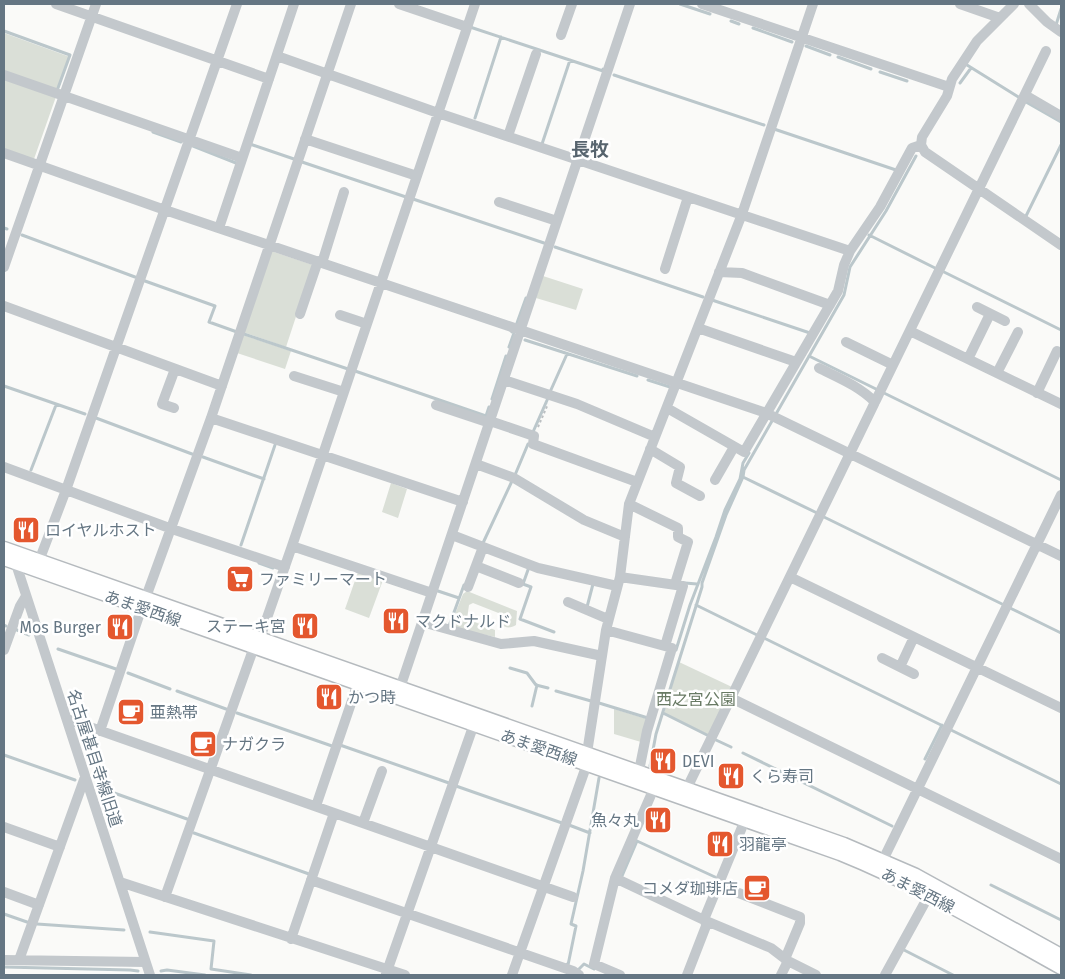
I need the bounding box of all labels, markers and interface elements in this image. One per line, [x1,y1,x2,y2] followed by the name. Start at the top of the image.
[571,138,609,161] district label: 長牧
[11,515,41,545] restaurant icon: ロイヤルホスト
[45,521,157,540] place label: ロイヤルホスト
[225,564,255,594] supermarket icon: ファミリーマート
[259,570,387,589] place label: ファミリーマート
[102,586,184,630] street label: あま愛西線
[381,606,411,636] restaurant icon: マクドナルド
[290,611,320,641] restaurant icon: ステーキ宮
[105,612,135,642] restaurant icon: Mos Burger
[415,612,511,631] place label: マクドナルド
[206,617,286,636] place label: ステーキ宮
[20,618,102,637] place label: Mos Burger
[314,682,344,712] restaurant icon: かつ時
[63,687,126,830] street label: 名古屋甚目寺線旧道
[348,688,396,707] place label: かつ時
[656,690,736,709] park label: 西之宮公園
[116,697,146,727] cafe icon: 亜熱帯
[150,703,198,722] place label: 亜熱帯
[498,725,580,769] street label: あま愛西線
[188,729,218,759] cafe icon: ナガクラ
[222,735,286,754] place label: ナガクラ
[648,746,678,776] restaurant icon: DEVI
[682,752,714,771] place label: DEVI
[716,761,746,791] restaurant icon: くら寿司
[750,767,814,786] place label: くら寿司
[643,805,673,835] restaurant icon: 魚々丸
[591,811,639,830] place label: 魚々丸
[705,829,735,859] restaurant icon: 羽龍亭
[739,835,787,854] place label: 羽龍亭
[878,864,958,917] street label: あま愛西線
[742,873,772,903] cafe icon: コメダ珈琲店
[642,879,738,898] place label: コメダ珈琲店

